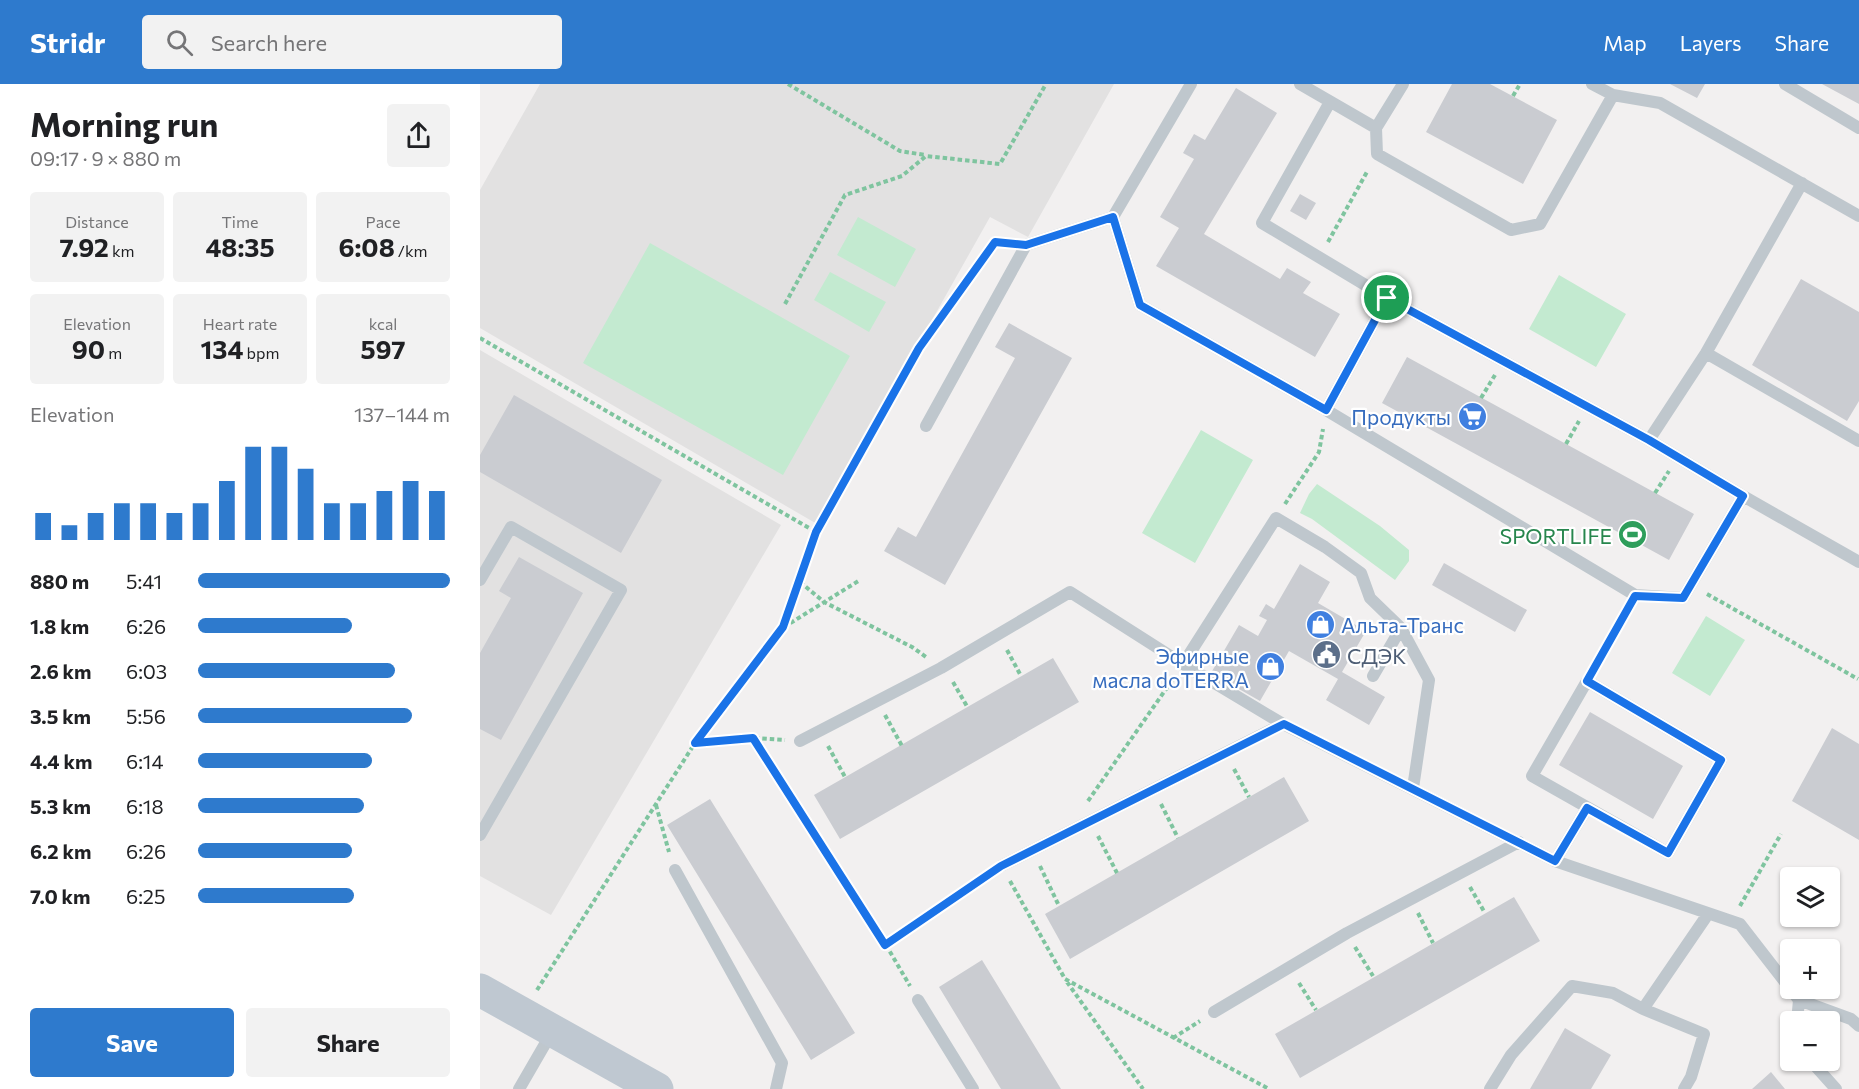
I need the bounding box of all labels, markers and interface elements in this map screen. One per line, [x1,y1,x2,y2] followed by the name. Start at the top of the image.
[142,15,562,69] search box
[30,25,106,59] text: Stridr
[163,26,196,59] icon: search
[211,29,327,56] text: Search here
[1603,30,1647,55] text: Map
[1680,30,1742,55] text: Layers
[1775,30,1829,55] text: Share
[30,103,218,144] text: Morning run
[387,104,450,167] button: share
[30,146,181,170] text: 09:17 · 9 × 880 m
[65,212,129,231] text: Distance
[222,212,258,231] text: Time
[366,212,400,231] text: Pace
[59,231,109,262] text: 7.92
[205,231,275,262] text: 48:35
[338,231,395,262] text: 6:08
[109,241,135,260] text: km
[395,241,428,260] text: /km
[1361,272,1412,323] pin
[1370,281,1403,314] icon: arrive
[63,314,131,333] text: Elevation
[203,314,277,333] text: Heart rate
[369,314,397,333] text: kcal
[72,333,105,364] text: 90
[201,333,243,364] text: 134
[360,333,406,364] text: 597
[105,343,122,362] text: m
[243,343,279,362] text: bpm
[1456,400,1488,432] supermarket icon: Продукты
[30,402,115,426] text: Elevation
[354,402,450,426] text: 137–144 m
[1351,404,1451,429] place label: Продукты
[1617,519,1649,551] sports icon: SPORTLIFE
[1500,523,1612,548] place label: SPORTLIFE
[30,569,89,593] text: 880 m
[126,569,162,593] text: 5:41
[1304,608,1336,640] shop icon: Альта-Транс
[1341,612,1464,637] place label: Альта-Транс
[30,614,89,638] text: 1.8 km
[126,614,166,638] text: 6:26
[1310,639,1342,671] public building icon: СДЭК
[1093,643,1249,692] place label: Эфирные масла doTERRA
[1347,643,1406,668] place label: СДЭК
[1254,651,1286,683] shop icon: Эфирные масла doTERRA
[30,659,91,683] text: 2.6 km
[126,659,167,683] text: 6:03
[30,704,91,728] text: 3.5 km
[126,704,166,728] text: 5:56
[30,749,92,773] text: 4.4 km
[126,749,163,773] text: 6:14
[30,794,91,818] text: 5.3 km
[126,794,164,818] text: 6:18
[30,839,91,863] text: 6.2 km
[126,839,166,863] text: 6:26
[1780,867,1840,1071] map controls
[1780,867,1840,927] button: layers
[30,884,90,908] text: 7.0 km
[126,884,165,908] text: 6:25
[1780,939,1840,999] button: +
[30,1008,234,1077] button: Save
[246,1008,450,1077] button: Share
[1780,1011,1840,1071] button: −

